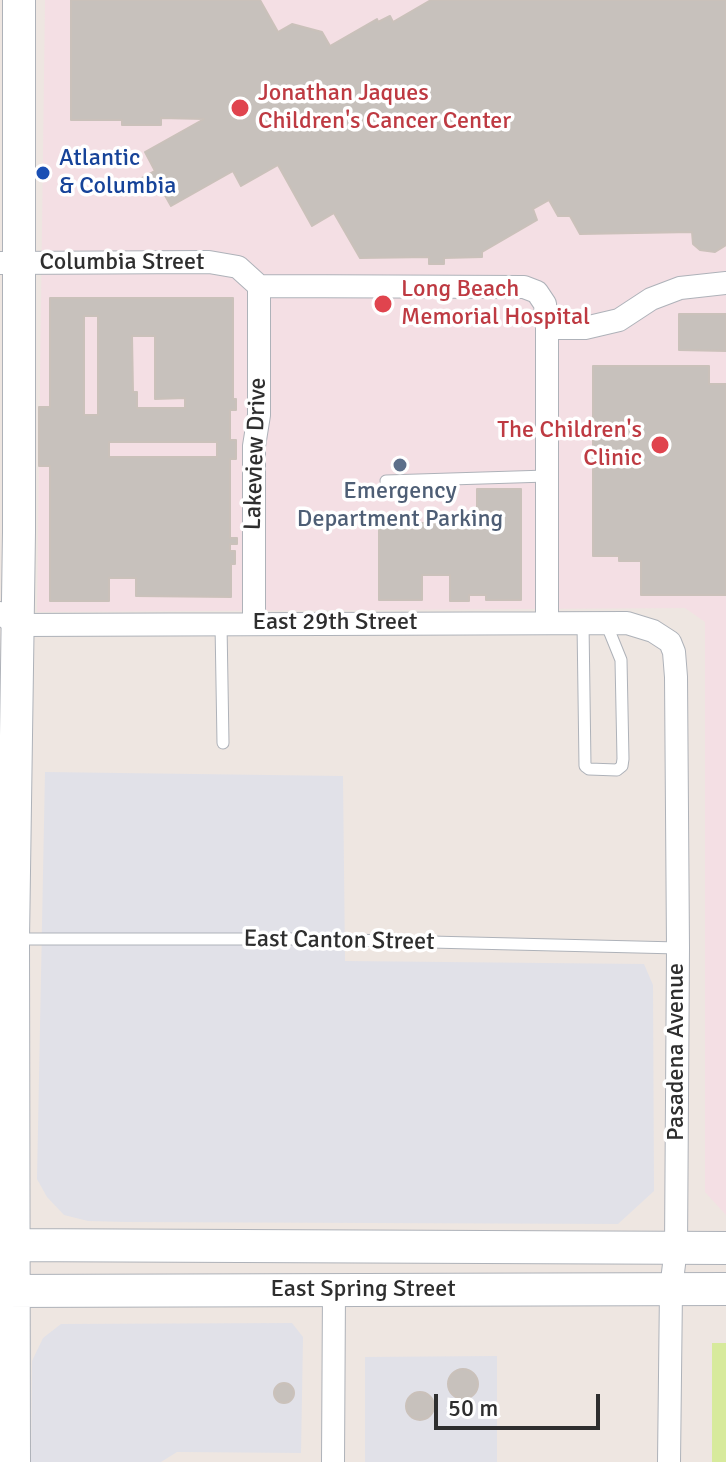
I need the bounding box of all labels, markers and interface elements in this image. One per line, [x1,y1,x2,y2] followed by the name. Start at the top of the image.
[258,80,511,136] place label: Jonathan Jaques Children's Cancer Center
[229,97,251,119] marker: Jonathan Jaques Children's Cancer Center
[59,145,176,201] place label: Atlantic & Columbia
[34,164,52,182] marker: Atlantic & Columbia
[40,249,204,277] street label: Columbia Street
[401,276,590,332] place label: Long Beach Memorial Hospital
[372,293,394,315] marker: Long Beach Memorial Hospital
[239,377,273,531] street label: Lakeview Drive
[497,417,642,473] place label: The Children's Clinic
[649,434,671,456] marker: The Children's Clinic
[391,456,409,474] marker: Emergency Department Parking
[297,478,503,534] place label: Emergency Department Parking
[253,609,417,637] street label: East 29th Street
[243,925,435,957] street label: East Canton Street
[663,963,691,1141] street label: Pasadena Avenue
[270,1276,456,1304] street label: East Spring Street
[438,1378,604,1428] scale bar
[448,1393,498,1423] text: 50 m

